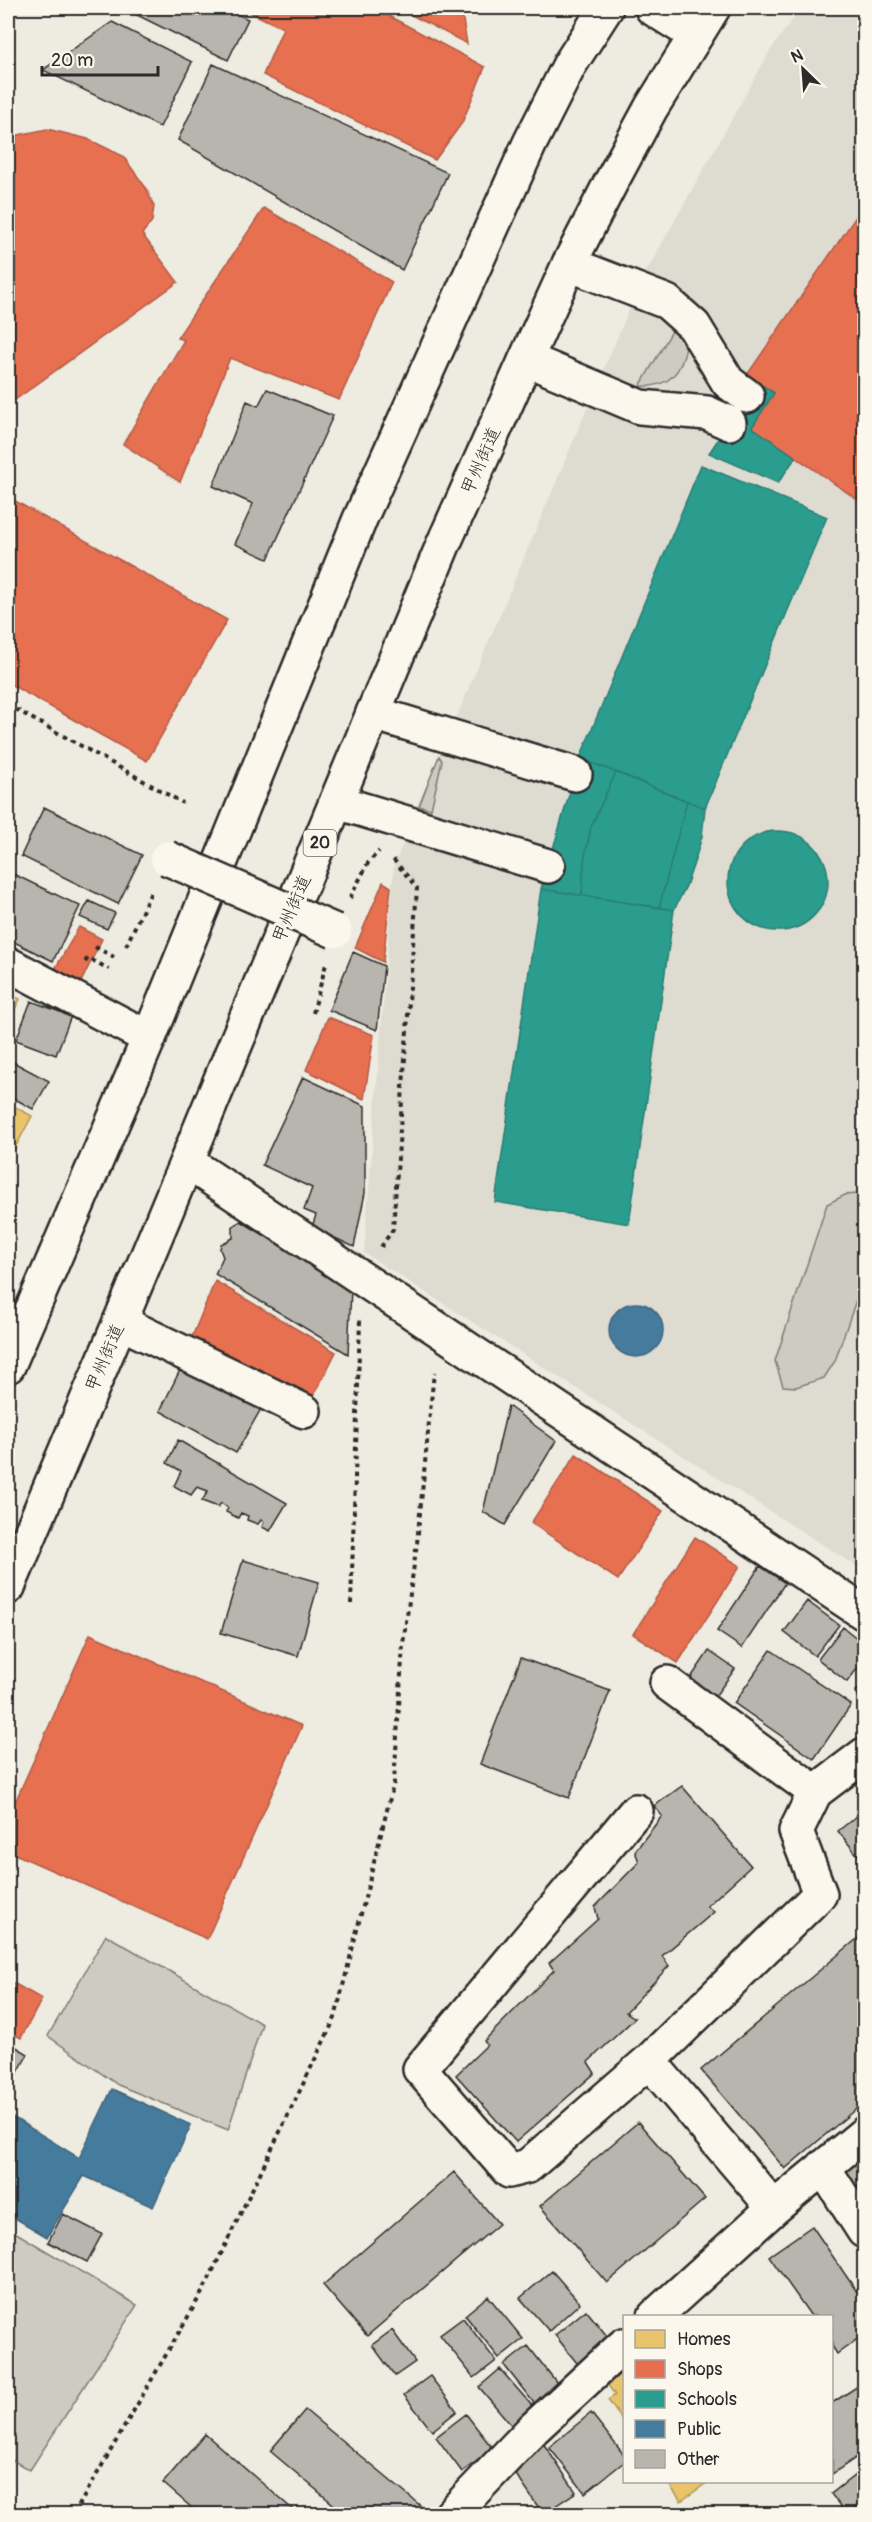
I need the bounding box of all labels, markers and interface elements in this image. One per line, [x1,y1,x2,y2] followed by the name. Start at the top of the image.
[42,39,158,77] scale bar
[773,39,833,99] north arrow
[788,45,806,68] text: N
[51,49,93,72] text: 20 m
[456,423,506,499] street label: 甲州街道
[304,830,336,856] road number: 20
[267,871,317,947] street label: 甲州街道
[80,1320,130,1396] street label: 甲州街道
[623,2315,833,2483] legend
[677,2328,730,2351] text: Homes
[677,2358,722,2381] text: Shops
[677,2388,737,2411] text: Schools
[677,2418,721,2441] text: Public
[677,2448,720,2471] text: Other

